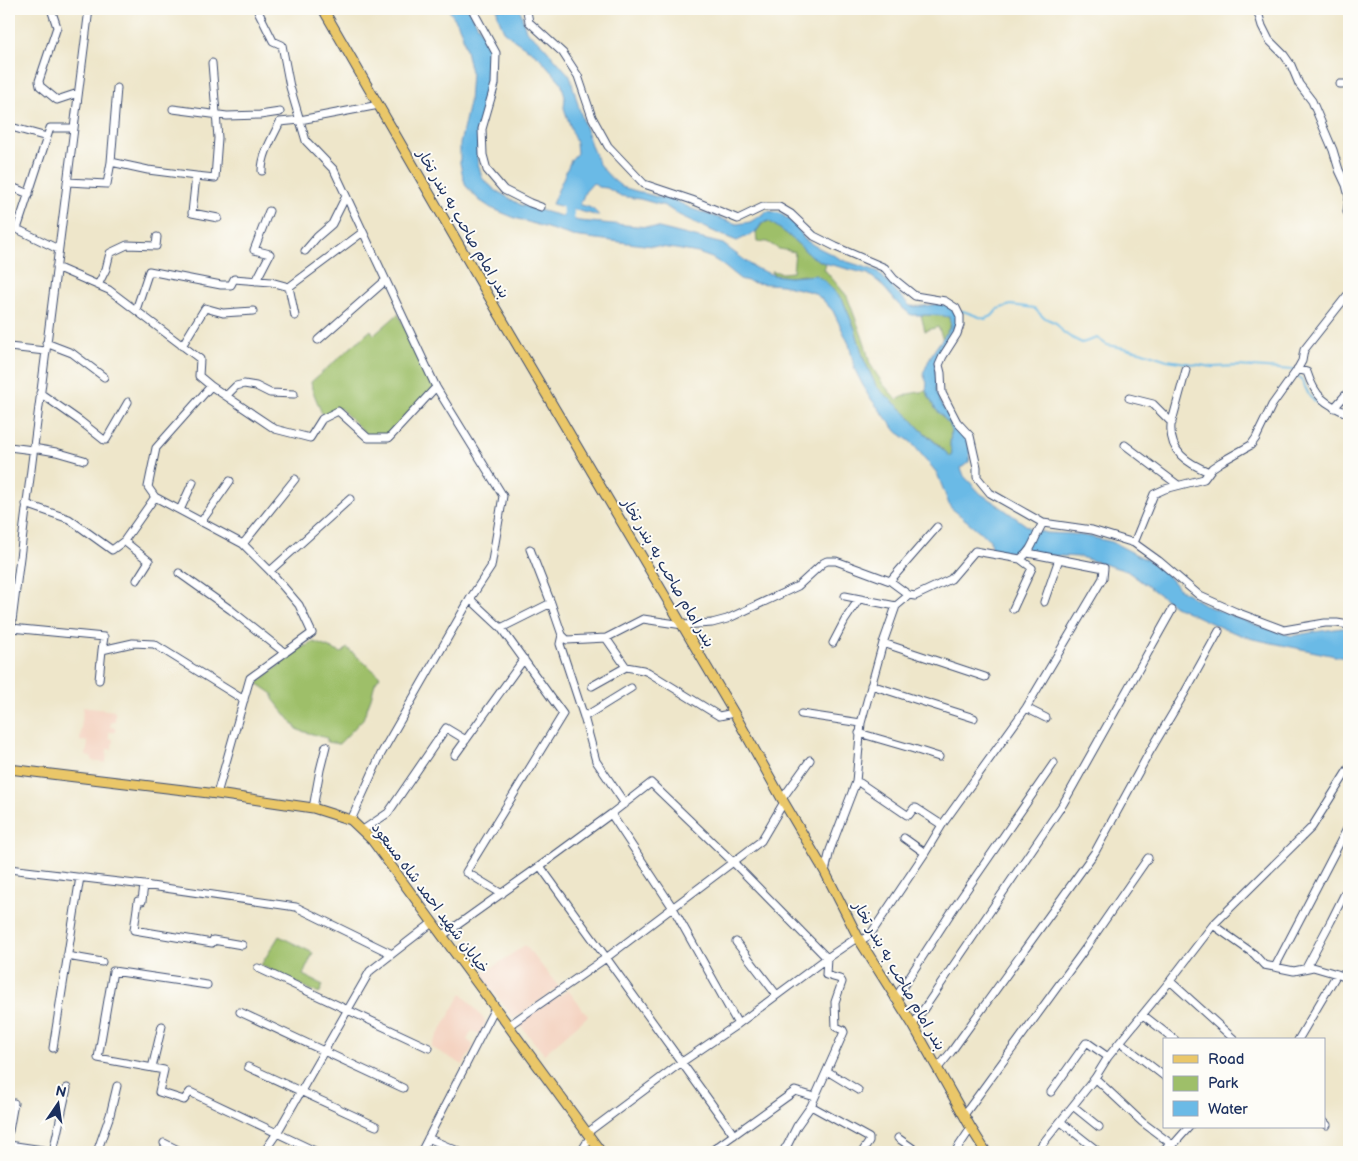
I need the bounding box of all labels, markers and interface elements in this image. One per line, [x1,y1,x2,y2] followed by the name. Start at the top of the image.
[411,145,514,303] street label: بندر امام صاحب به بندر تخار
[616,494,719,652] street label: بندر امام صاحب به بندر تخار
[367,819,493,977] street label: خیابان شهید احمد شاه مسعود
[847,897,950,1055] street label: بندر امام صاحب به بندر تخار
[1163,1038,1326,1128] legend
[1208,1050,1244,1069] text: Road
[1208,1074,1239,1093] text: Park
[32,1078,82,1128] north arrow
[54,1082,68,1101] text: N
[1208,1100,1248,1119] text: Water

